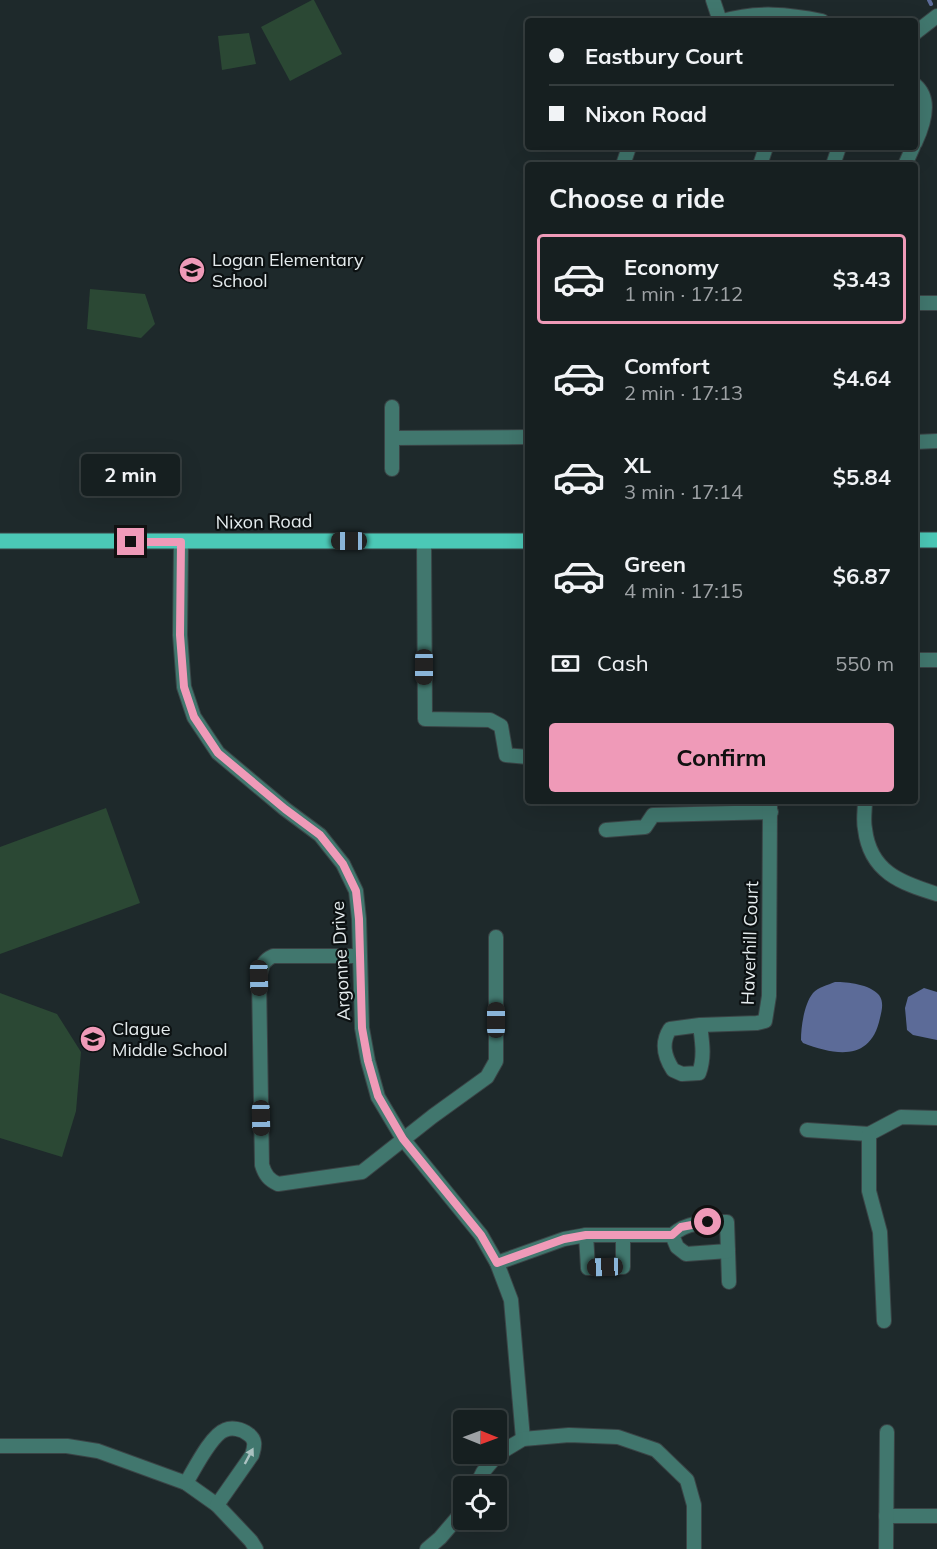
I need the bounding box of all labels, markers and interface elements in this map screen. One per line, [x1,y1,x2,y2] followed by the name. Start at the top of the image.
[585,42,743,70] text: Eastbury Court
[585,100,707,128] text: Nixon Road
[549,181,725,215] text: Choose a ride
[212,248,364,292] place label: Logan Elementary School
[552,252,606,306] icon: car
[624,253,719,281] text: Economy
[177,255,207,285] school or university icon: Logan Elementary School
[833,265,891,293] text: $3.43
[624,281,743,306] text: 1 min · 17:12
[552,351,606,405] icon: car
[624,352,710,380] text: Comfort
[833,364,891,392] text: $4.64
[624,380,743,405] text: 2 min · 17:13
[552,450,606,504] icon: car
[624,451,651,479] text: XL
[82,455,180,497] callout: 2 min
[104,462,157,487] text: 2 min
[833,463,891,491] text: $5.84
[624,479,743,504] text: 3 min · 17:14
[215,509,313,534] street label: Nixon Road
[117,528,144,555] route end
[331,532,367,550] car
[552,549,606,603] icon: car
[624,550,686,578] text: Green
[833,562,891,590] text: $6.87
[624,578,743,603] text: 4 min · 17:15
[549,647,582,680] icon: cash
[415,649,433,685] car
[597,649,649,677] text: Cash
[835,651,894,676] text: 550 m
[549,723,894,792] button: Confirm
[736,881,763,1005] street label: Haverhill Court
[326,901,355,1021] street label: Argonne Drive
[250,960,268,996] car
[487,1002,505,1038] car
[112,1017,228,1061] place label: Clague Middle School
[78,1024,108,1054] school or university icon: Clague Middle School
[252,1100,270,1136] car
[694,1208,721,1235] route start
[587,1257,623,1277] car
[453,1410,507,1464] north arrow
[453,1410,507,1530] map controls
[244,1448,254,1465] one-way arrow
[453,1476,507,1530] button: locate

